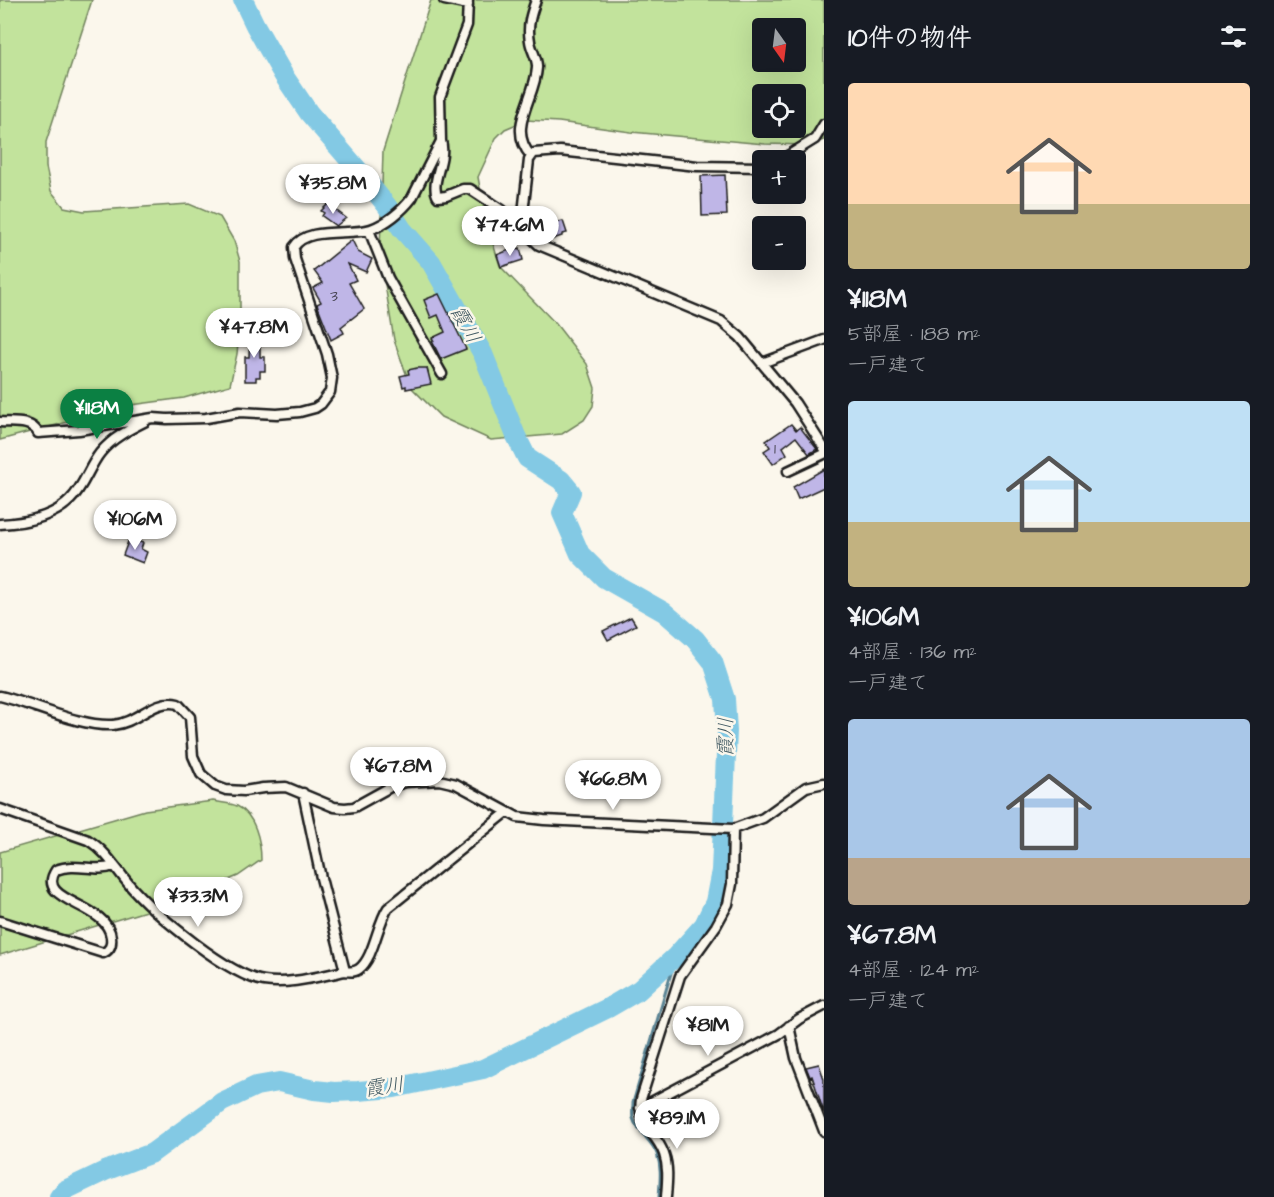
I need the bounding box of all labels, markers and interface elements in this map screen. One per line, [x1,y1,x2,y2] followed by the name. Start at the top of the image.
[752,18,806,72] north arrow
[752,18,806,270] map controls
[848,20,972,56] text: 10件の物件
[1217,20,1250,53] icon: filters
[752,84,806,138] button: locate
[995,122,1103,230] icon: home
[752,150,806,204] button: +
[284,164,382,215] pin: ¥35.8M
[299,169,367,197] text: ¥35.8M
[461,206,559,257] pin: ¥74.6M
[476,211,544,239] text: ¥74.6M
[752,216,806,270] button: −
[848,281,907,317] text: ¥118M
[330,286,338,307] house number: 3
[443,300,487,349] water label: 霞川
[205,308,303,359] pin: ¥47.8M
[220,313,288,341] text: ¥47.8M
[848,320,981,348] text: 5部屋 · 188 m²
[848,351,928,379] text: 一戸建て
[55,389,139,440] pin: ¥118M
[74,394,120,422] text: ¥118M
[774,439,776,460] house number: 1
[995,440,1103,548] icon: home
[93,500,177,551] pin: ¥106M
[108,505,162,533] text: ¥106M
[848,599,919,635] text: ¥106M
[848,638,977,666] text: 4部屋 · 136 m²
[848,669,928,697] text: 一戸建て
[712,717,740,757] water label: 霞川
[349,747,447,798] pin: ¥67.8M
[364,752,432,780] text: ¥67.8M
[995,758,1103,866] icon: home
[564,760,662,811] pin: ¥66.8M
[579,765,647,793] text: ¥66.8M
[149,877,247,928] pin: ¥33.3M
[168,882,228,910] text: ¥33.3M
[848,917,936,953] text: ¥67.8M
[848,956,979,984] text: 4部屋 · 124 m²
[848,987,928,1015] text: 一戸建て
[672,1006,744,1057] pin: ¥81M
[687,1011,729,1039] text: ¥81M
[362,1070,406,1104] water label: 霞川
[628,1099,726,1150] pin: ¥89.1M
[649,1104,705,1132] text: ¥89.1M

